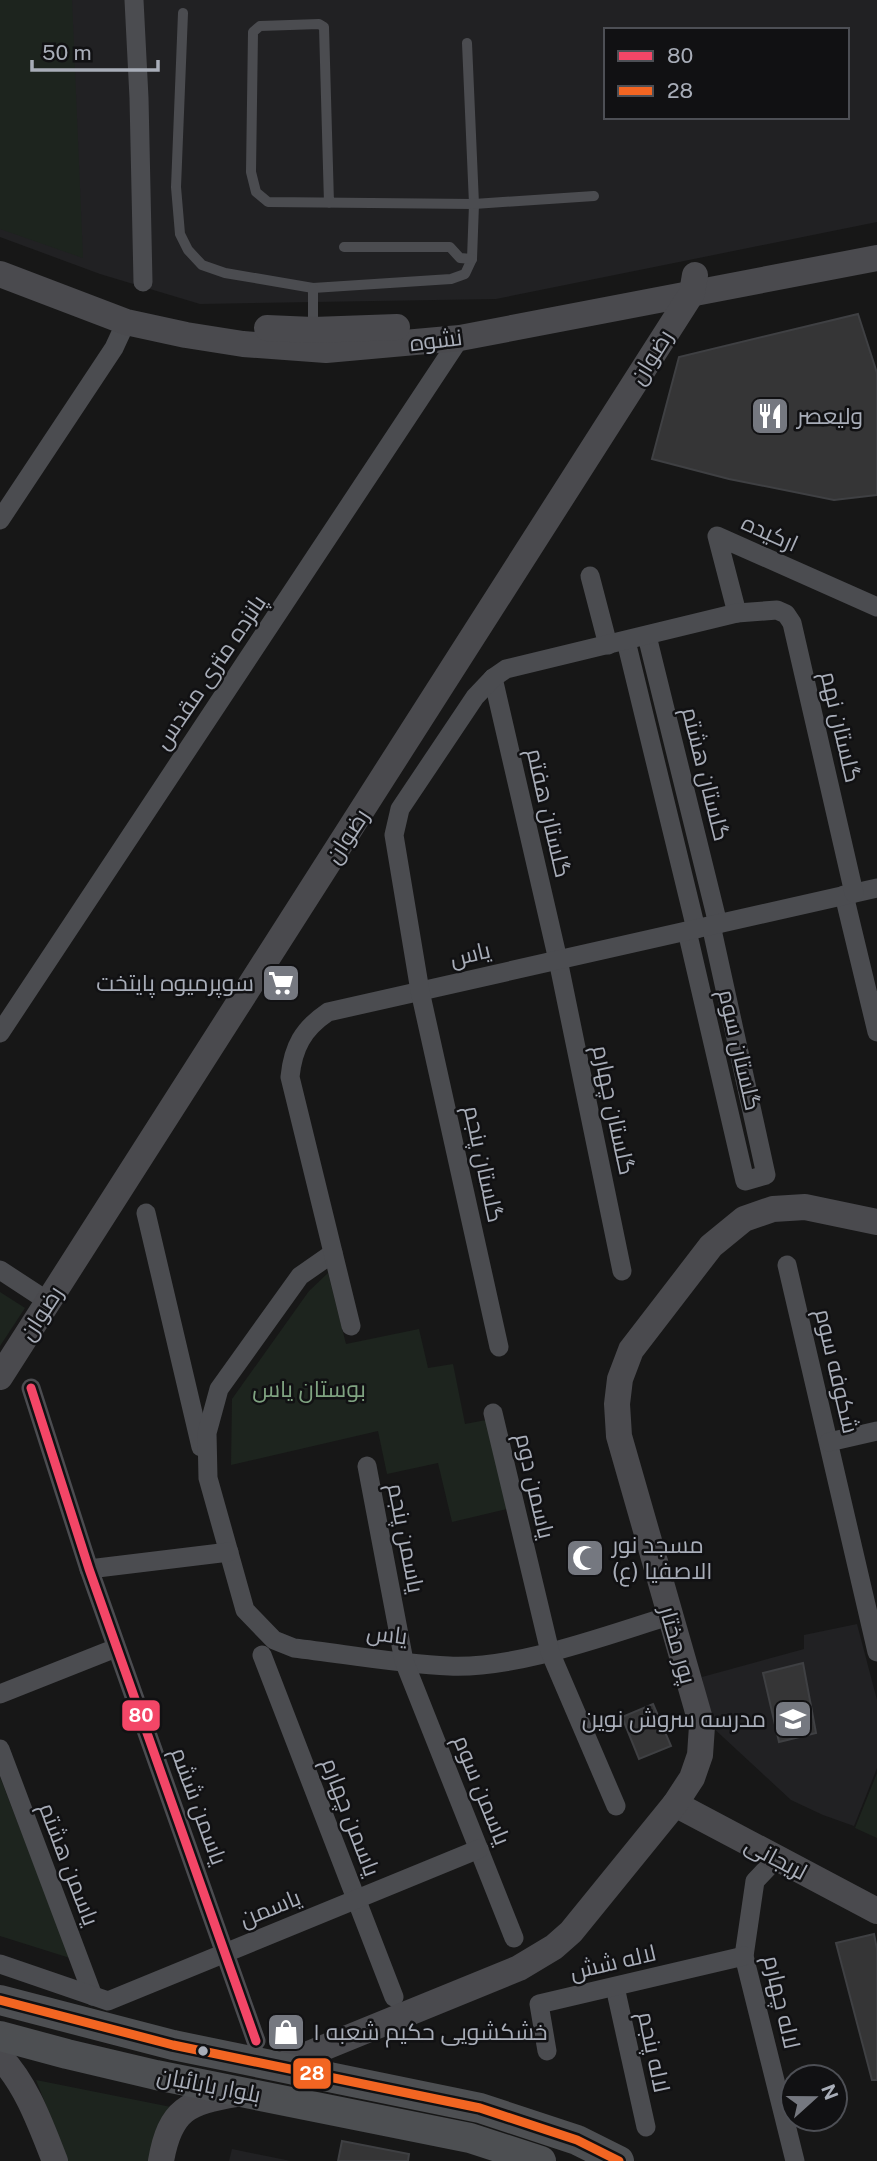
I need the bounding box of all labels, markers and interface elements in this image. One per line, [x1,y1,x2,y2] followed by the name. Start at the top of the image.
[32,28,158,72] scale bar
[604,28,849,119] legend
[42,40,92,65] text: 50 m
[667,43,693,68] text: 80
[667,78,693,103] text: 28
[408,323,464,356] street label: نشوه
[623,324,679,390] street label: رضوان
[749,395,791,437] restaurant icon: ولیعصر
[795,402,863,429] place label: ولیعصر
[738,508,803,557] street label: ارکیده
[148,589,273,755] street label: پانزده متری مقدس
[813,669,867,786] street label: گلستان نهم
[674,704,736,844] street label: گلستان هشتم
[519,746,577,881] street label: گلستان هفتم
[319,803,375,869] street label: رضوان
[447,936,493,972] street label: یاس
[260,962,302,1004] supermarket icon: سوپرمیوه پایتخت
[96,969,254,998] place label: سوپرمیوه پایتخت
[711,987,768,1114] street label: گلستان سوم
[585,1043,641,1178] street label: گلستان چهارم
[456,1103,510,1225] street label: گلستان پنجم
[13,1280,69,1346] street label: رضوان
[807,1306,865,1436] street label: شکوفه سوم
[252,1375,366,1403] park label: بوستان یاس
[507,1431,561,1542] street label: یاسمن دوم
[380,1481,430,1596] street label: یاسمن پنجم
[610,1531,712,1587] place label: مسجد نور الاصفیا (ع)
[564,1537,606,1579] mosque icon: مسجد نور الاصفیا (ع)
[652,1601,702,1687] street label: پور مختار
[365,1618,409,1650] street label: یاس
[772,1698,814,1740] school or university icon: مدرسه سروش نوین
[121,1699,161,1732] line badge: 80
[129,1704,153,1726] text: 80
[582,1705,766,1733] place label: مدرسه سروش نوین
[445,1731,517,1850] street label: یاسمن سوم
[163,1743,233,1869] street label: یاسمن ششم
[314,1754,386,1881] street label: یاسمن چهارم
[31,1799,105,1930] street label: یاسمن هشتم
[740,1830,812,1886] street label: لریجانی
[235,1883,305,1933] street label: یاسمن
[567,1938,659,1986] street label: لاله شش
[756,1952,806,2052] street label: لاله چهارم
[630,2009,676,2095] street label: لاله پنجم
[265,2011,307,2053] shop icon: خشکشویی حکیم شعبه ۱
[313,2018,548,2048] place label: خشکشویی حکیم شعبه ۱
[196,2044,210,2058] unlabelled marker
[292,2057,332,2090] line badge: 28
[155,2061,263,2109] street label: بلوار بابائیان
[300,2062,324,2084] text: 28
[779,2063,849,2133] north arrow
[817,2081,843,2103] text: N

